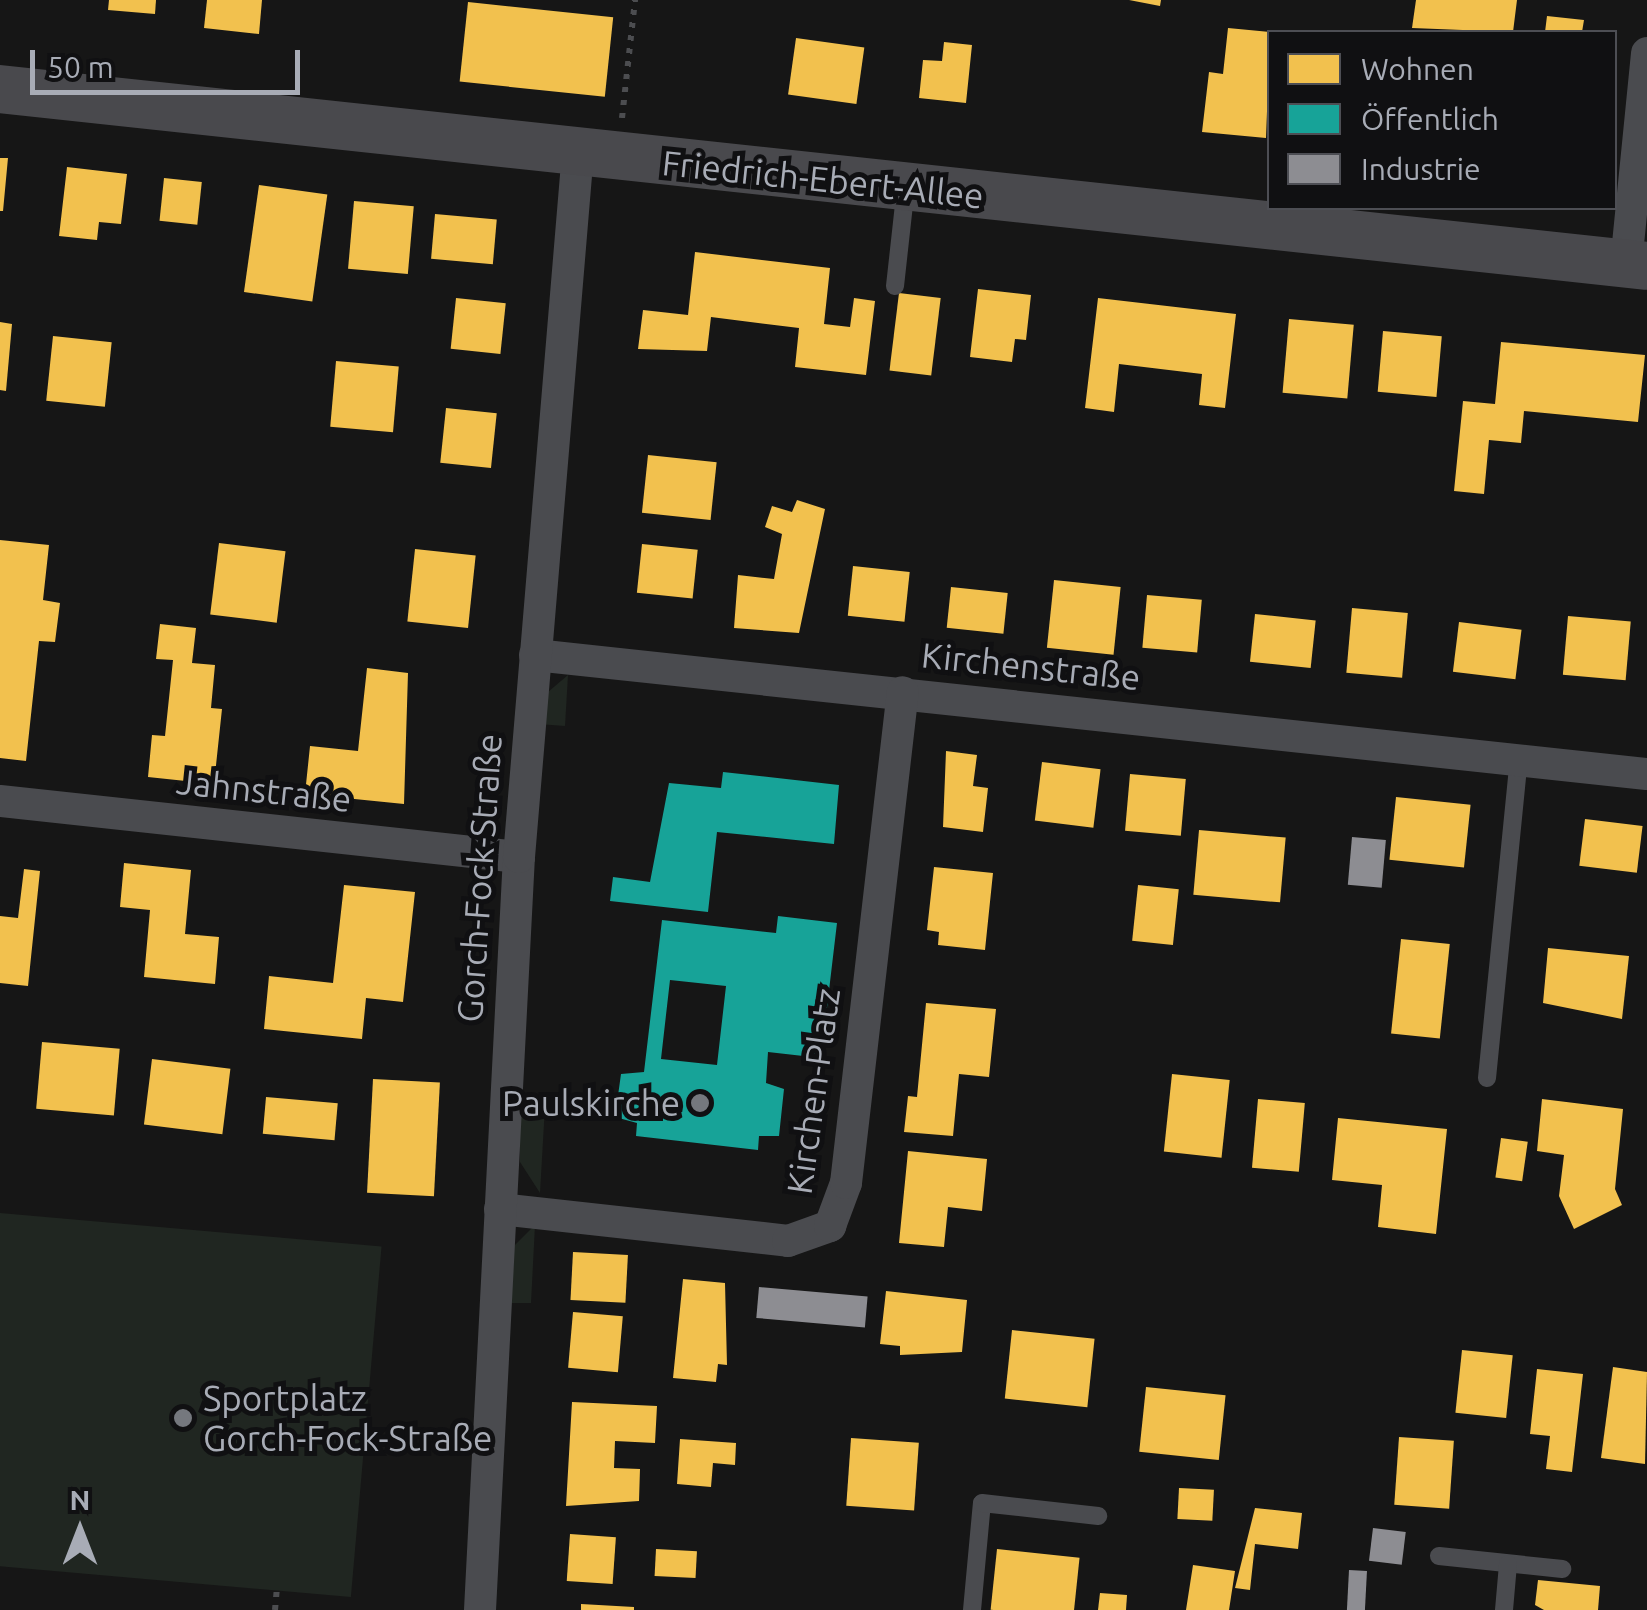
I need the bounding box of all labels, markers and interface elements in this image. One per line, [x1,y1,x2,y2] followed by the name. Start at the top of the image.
[35,30,305,92] scale bar
[1267,30,1617,210] legend
[47,50,114,84] text: 50 m
[1361,52,1474,86] text: Wohnen
[1361,102,1499,136] text: Öffentlich
[660,141,986,217] street label: Friedrich-Ebert-Allee
[1361,152,1481,186] text: Industrie
[919,634,1143,698] street label: Kirchenstraße
[448,732,510,1024] street label: Gorch-Fock-Straße
[174,760,354,820] street label: Jahnstraße
[778,985,848,1197] street label: Kirchen-Platz
[502,1082,680,1124] place label: Paulskirche
[689,1092,711,1114] marker: Paulskirche
[203,1377,492,1459] place label: Sportplatz Gorch-Fock-Straße
[172,1407,194,1429] marker: Sportplatz Gorch-Fock-Straße
[30,1480,130,1580] north arrow
[70,1484,90,1515] text: N

